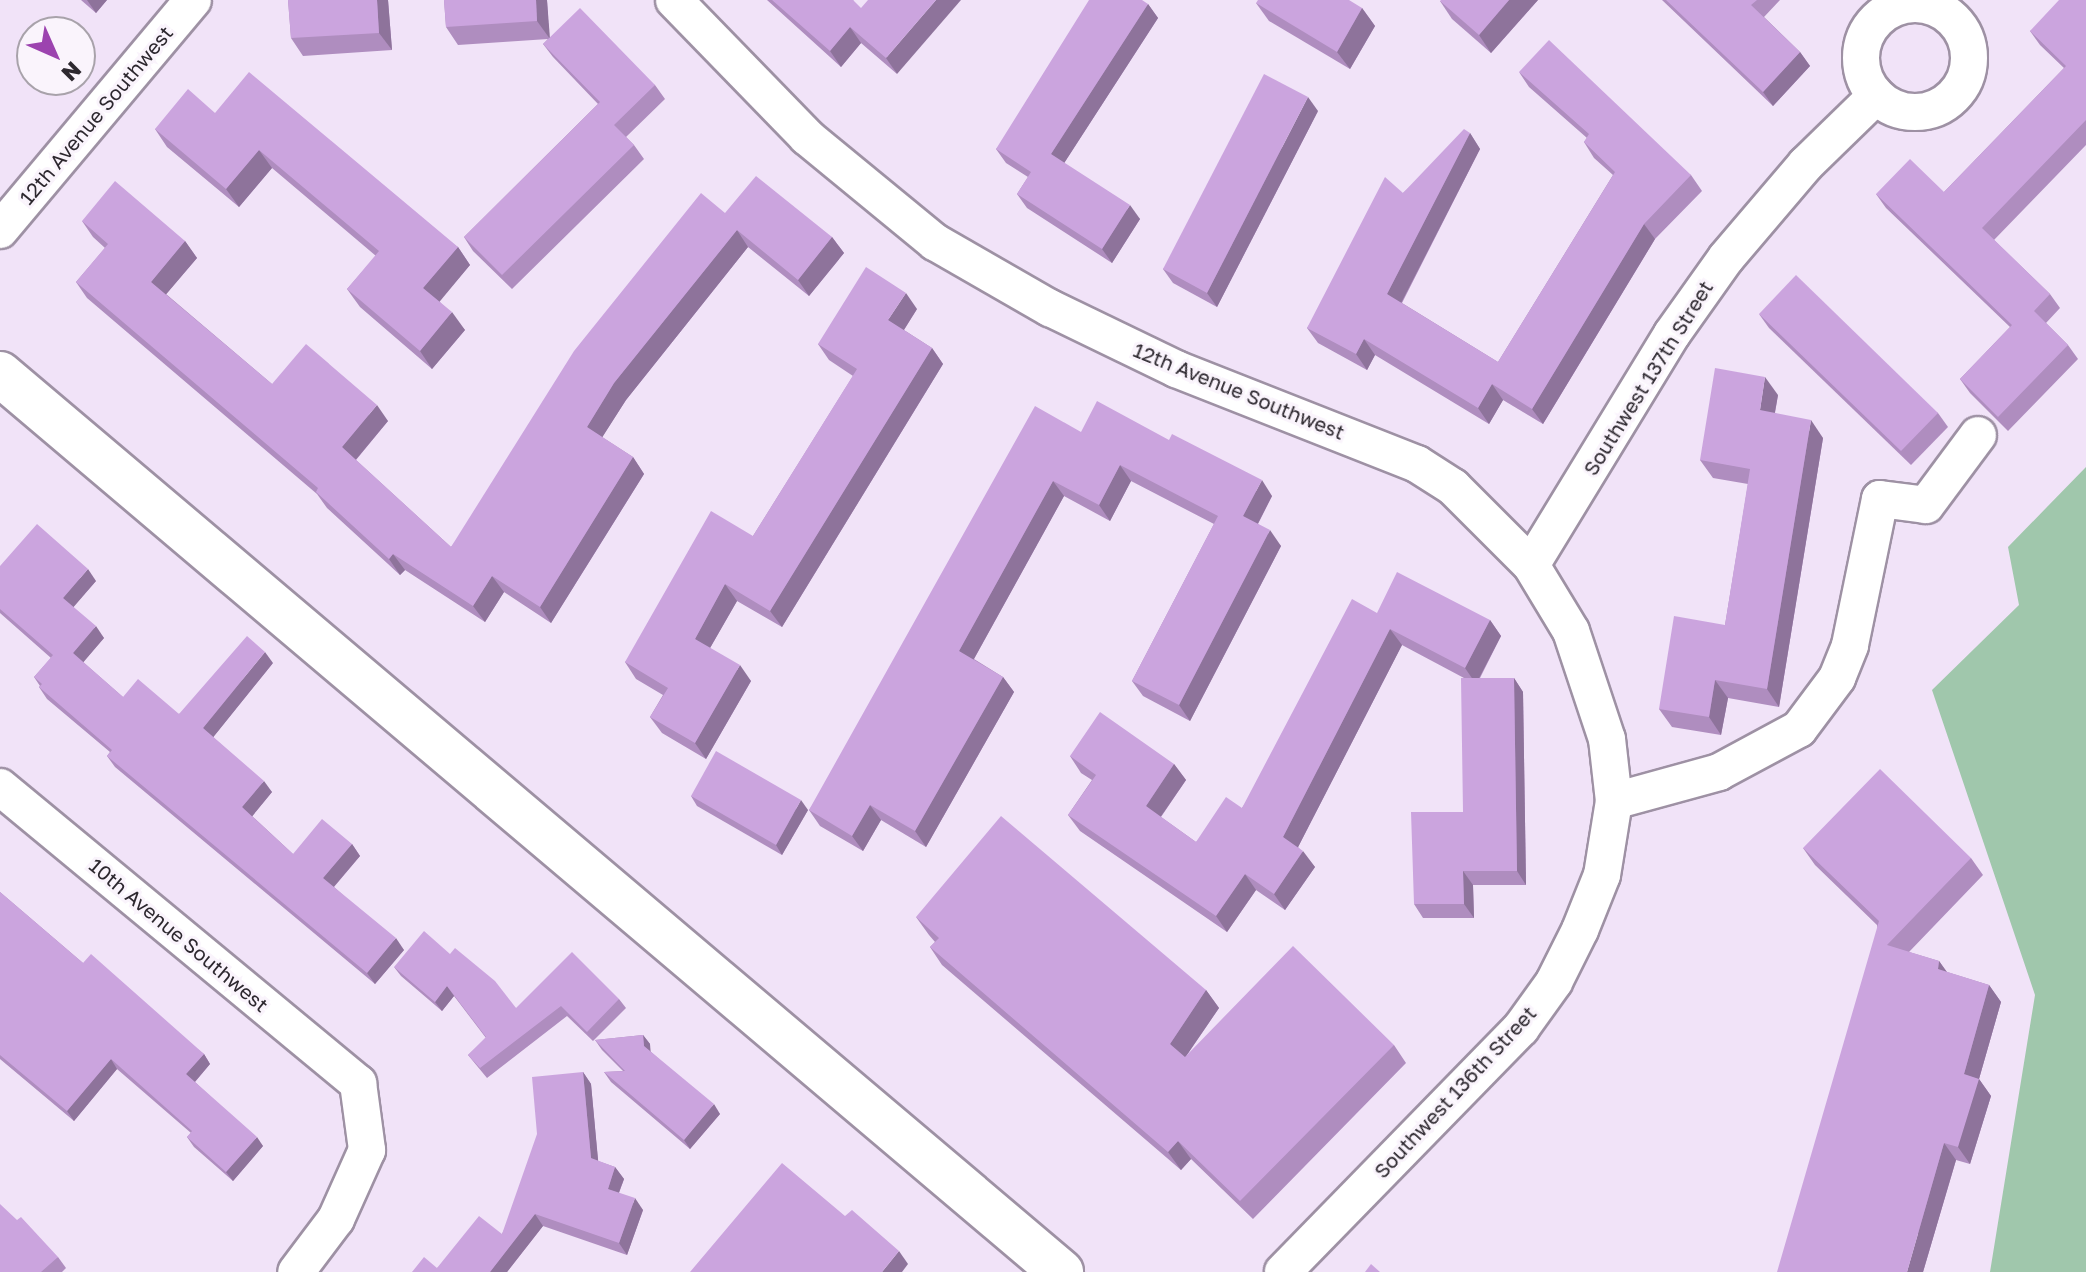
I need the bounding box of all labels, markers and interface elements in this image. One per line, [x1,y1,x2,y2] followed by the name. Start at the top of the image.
[16,16,96,96] north arrow
[14,21,178,209] street label: 12th Avenue Southwest
[56,56,87,87] text: N
[1578,276,1718,480] street label: Southwest 137th Street
[1130,338,1348,444] street label: 12th Avenue Southwest
[85,853,273,1017] street label: 10th Avenue Southwest
[1369,1001,1541,1183] street label: Southwest 136th Street

